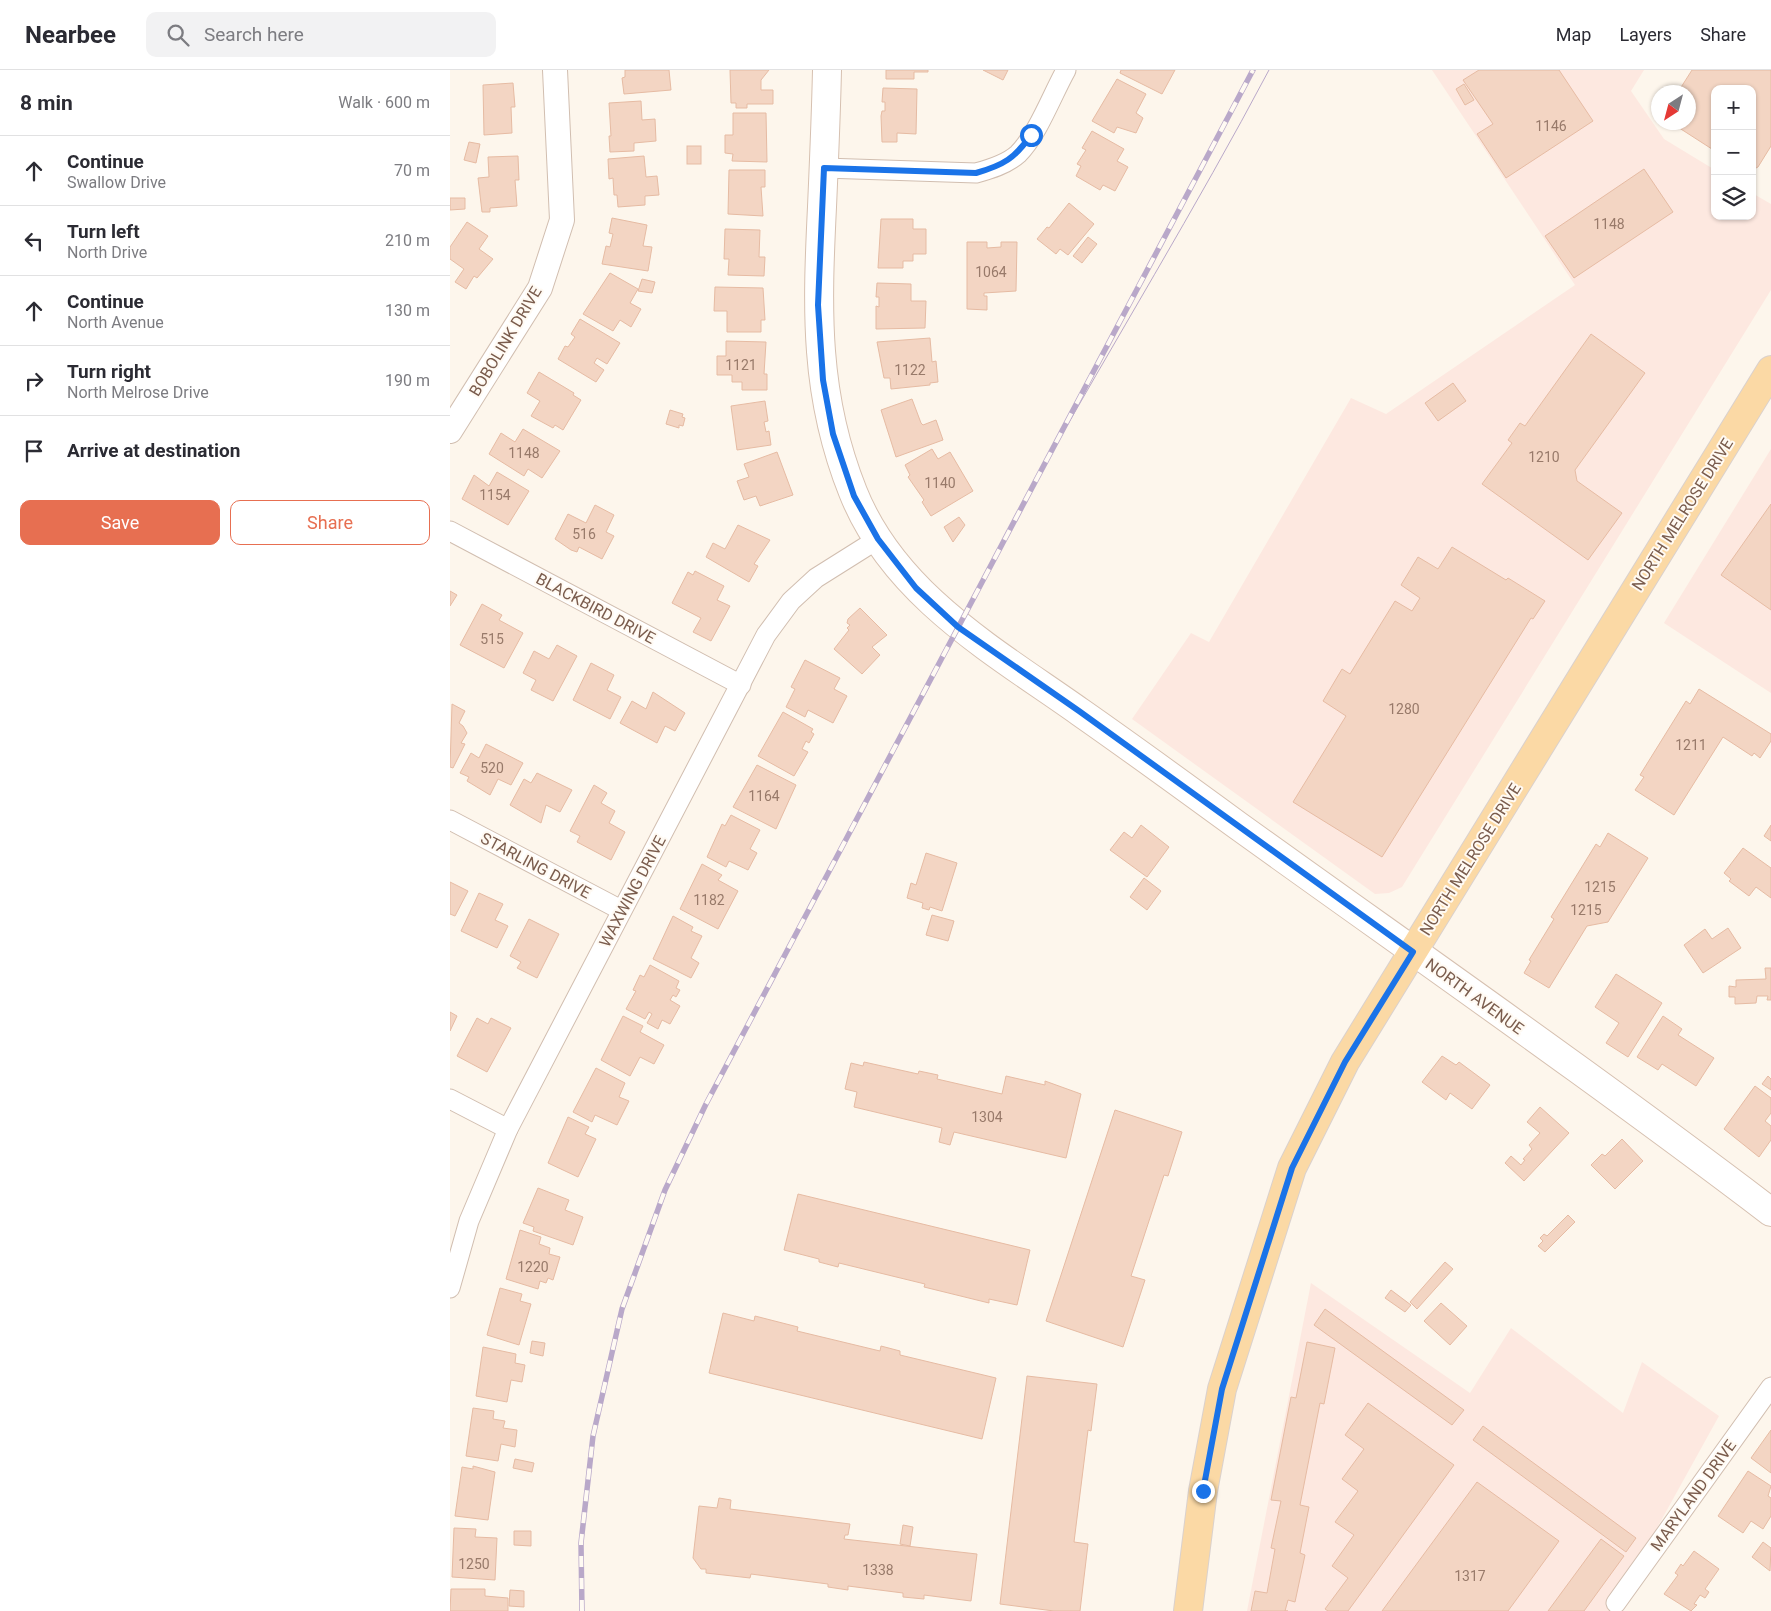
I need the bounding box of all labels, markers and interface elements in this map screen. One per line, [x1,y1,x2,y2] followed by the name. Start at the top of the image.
[146,12,496,57] search box
[25,21,116,49] text: Nearbee
[164,21,192,49] icon: search
[204,23,304,46] text: Search here
[1556,24,1591,45] text: Map
[1619,24,1672,45] text: Layers
[1700,24,1746,45] text: Share
[1651,85,1696,130] north arrow
[1711,85,1756,220] map controls
[1711,85,1756,130] button: +
[20,91,73,115] text: 8 min
[338,93,430,112] text: Walk · 600 m
[1535,118,1567,134] house number: 1146
[1020,124,1043,147] route start
[1711,130,1756,175] button: −
[67,150,144,173] text: Continue
[20,157,48,185] icon: ahead
[394,161,430,180] text: 70 m
[67,173,166,192] text: Swallow Drive
[1711,175,1756,220] button: layers
[1593,216,1625,232] house number: 1148
[67,220,140,243] text: Turn left
[20,227,48,255] icon: left
[385,231,430,250] text: 210 m
[67,243,147,262] text: North Drive
[975,264,1007,280] house number: 1064
[465,283,546,399] street label: BOBOLINK DRIVE
[67,290,144,313] text: Continue
[20,297,48,325] icon: ahead
[385,301,430,320] text: 130 m
[67,313,164,332] text: North Avenue
[725,357,757,373] house number: 1121
[67,360,151,383] text: Turn right
[894,362,926,378] house number: 1122
[20,367,48,395] icon: right
[385,371,430,390] text: 190 m
[67,383,209,402] text: North Melrose Drive
[1628,435,1737,594] street label: NORTH MELROSE DRIVE
[20,437,48,465] icon: arrive
[67,439,240,462] text: Arrive at destination
[508,445,540,461] house number: 1148
[1528,449,1560,465] house number: 1210
[924,475,956,491] house number: 1140
[479,487,511,503] house number: 1154
[20,500,220,545] button: Save
[230,500,430,545] button: Share
[572,526,596,542] house number: 516
[533,569,659,648] street label: BLACKBIRD DRIVE
[480,631,504,647] house number: 515
[1388,701,1420,717] house number: 1280
[1675,737,1707,753] house number: 1211
[480,760,504,776] house number: 520
[1416,780,1525,939] street label: NORTH MELROSE DRIVE
[748,788,780,804] house number: 1164
[477,828,594,902] street label: STARLING DRIVE
[595,832,670,950] street label: WAXWING DRIVE
[1584,879,1616,895] house number: 1215
[693,892,725,908] house number: 1182
[1570,902,1602,918] house number: 1215
[1422,954,1527,1038] street label: NORTH AVENUE
[971,1109,1003,1125] house number: 1304
[517,1259,549,1275] house number: 1220
[1647,1436,1740,1555] street label: MARYLAND DRIVE
[1192,1480,1215,1503] route end
[458,1556,490,1572] house number: 1250
[862,1562,894,1578] house number: 1338
[1454,1568,1486,1584] house number: 1317

